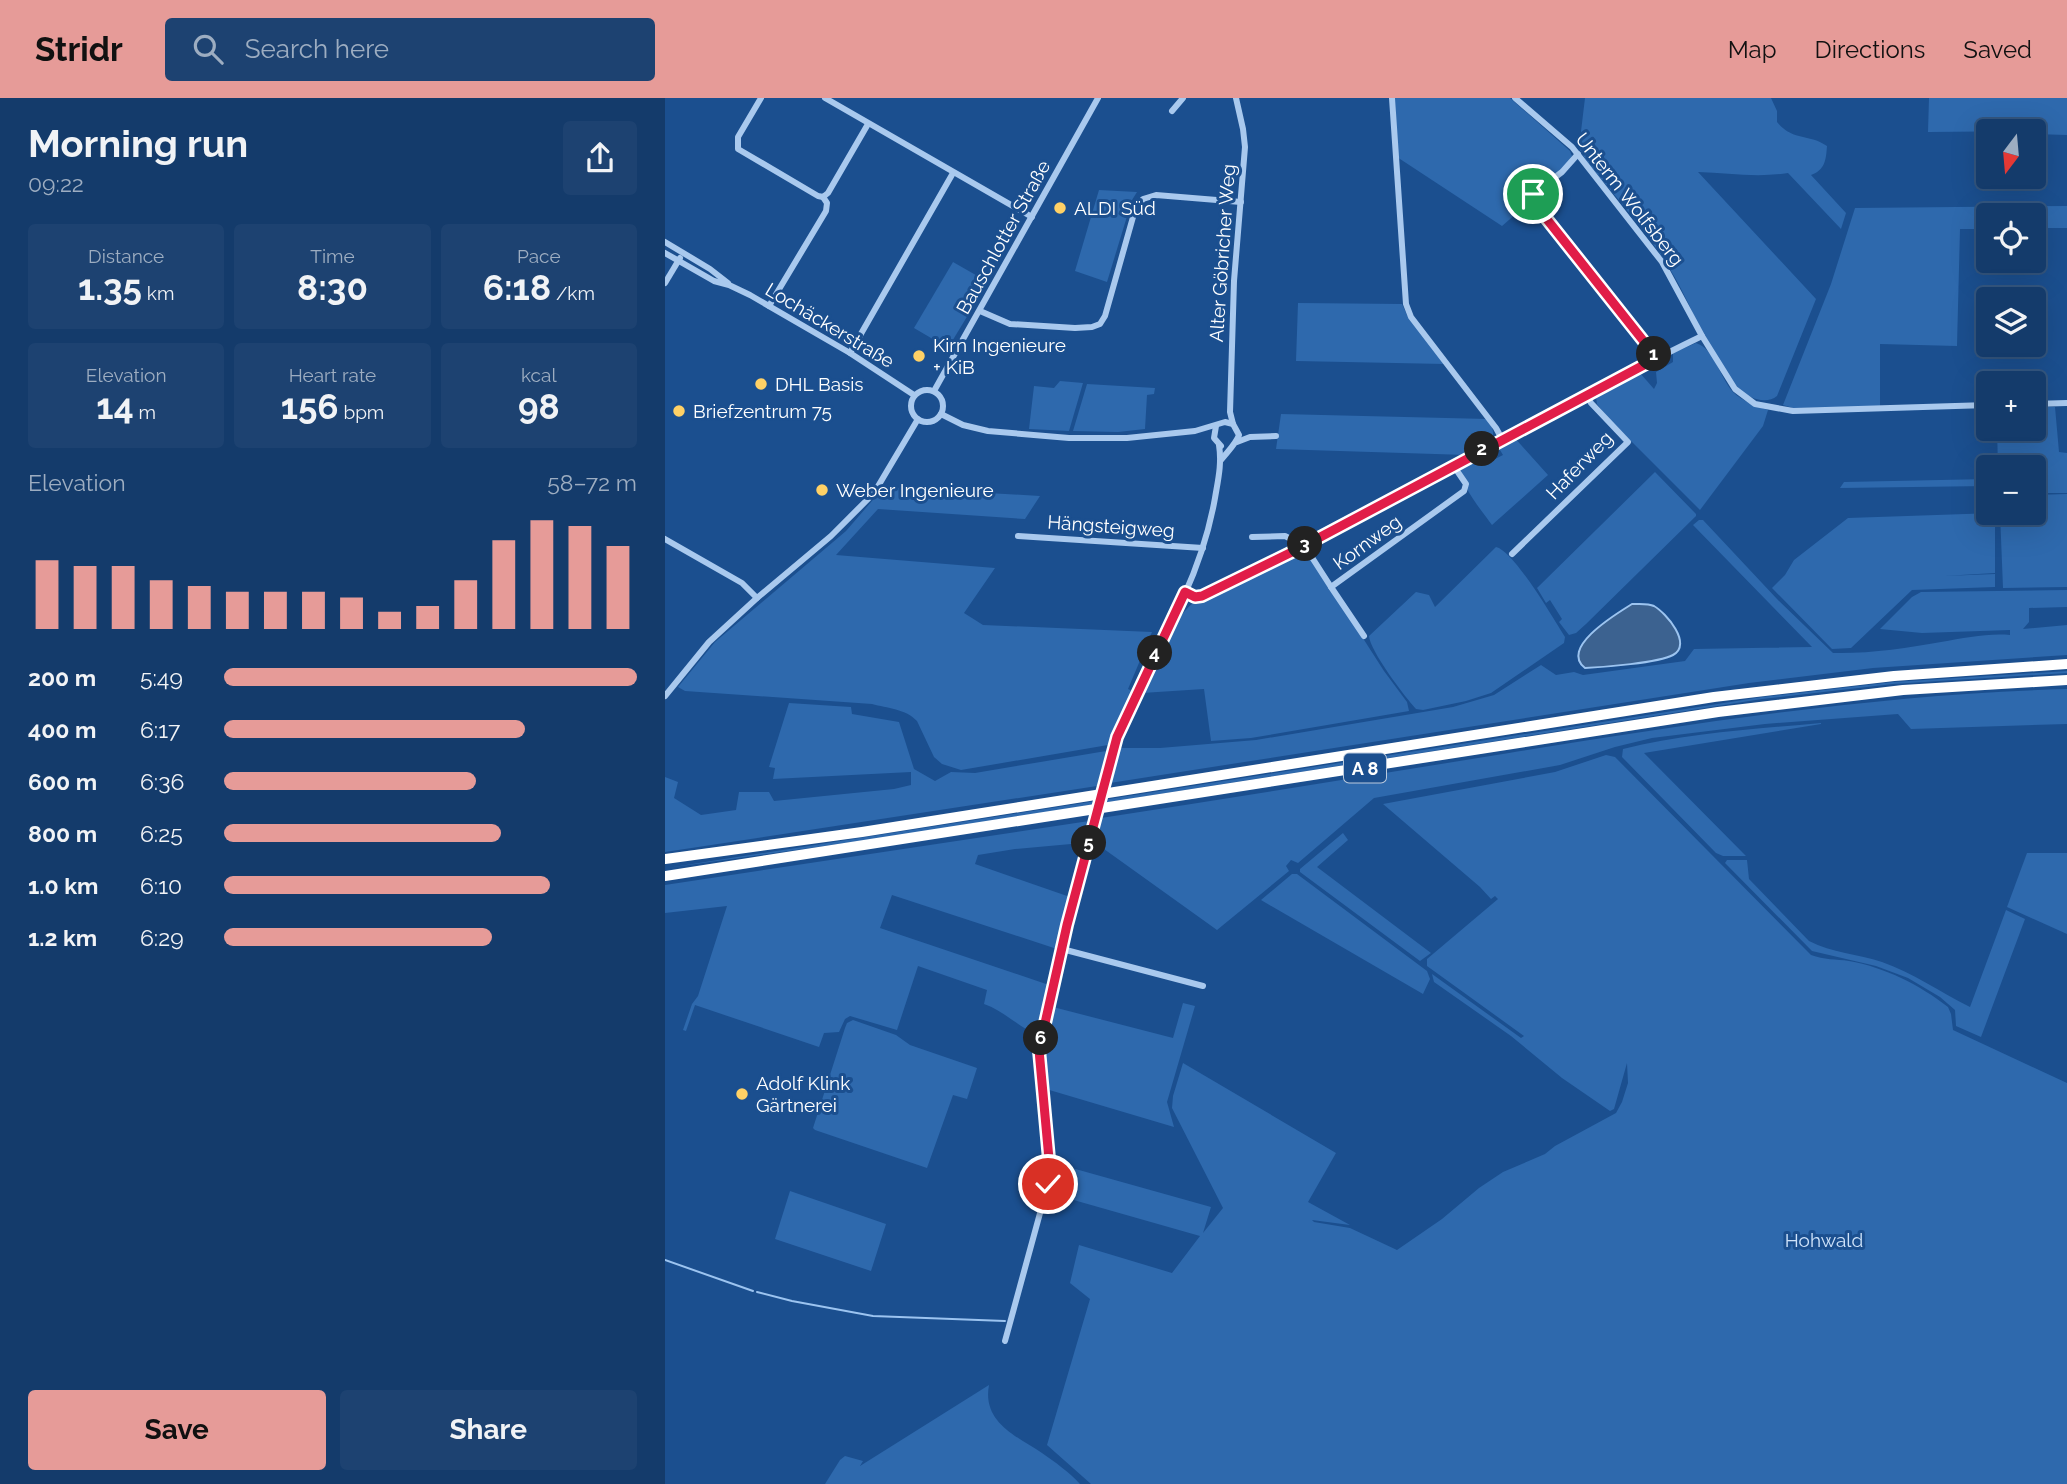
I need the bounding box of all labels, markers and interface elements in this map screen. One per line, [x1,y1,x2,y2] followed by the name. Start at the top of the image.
[165,18,655,81] search box
[35,30,123,69] text: Stridr
[189,30,227,68] icon: search
[245,34,389,64] text: Search here
[1728,35,1777,64] text: Map
[1815,35,1925,64] text: Directions
[1963,35,2032,64] text: Saved
[1976,119,2046,189] north arrow
[1976,119,2046,525] map controls
[28,121,248,166] text: Morning run
[563,121,637,195] button: share
[1571,128,1689,270] street label: Unterm Wolfsberg
[952,156,1054,318] street label: Bauschlotter Straße
[1205,163,1239,343] street label: Alter Göbricher Weg
[1503,164,1563,224] pin
[28,170,84,197] text: 09:22
[1514,175,1552,213] icon: arrive
[1074,197,1156,219] place label: ALDI Süd
[1052,200,1068,216] marker: ALDI Süd
[1976,203,2046,273] button: locate
[88,245,164,267] text: Distance
[310,245,355,267] text: Time
[517,245,561,267] text: Pace
[78,267,142,308] text: 1.35
[297,267,368,308] text: 8:30
[483,267,551,308] text: 6:18
[762,278,898,372] street label: Lochäckerstraße
[142,282,174,304] text: km
[551,282,595,304] text: /km
[1976,287,2046,357] button: layers
[933,334,1066,378] place label: Kirn Ingenieure + KiB
[1637,336,1671,372] pin: 1
[1649,342,1658,364] text: 1
[911,348,927,364] marker: Kirn Ingenieure + KiB
[86,364,167,386] text: Elevation
[289,364,376,386] text: Heart rate
[521,364,557,386] text: kcal
[1976,371,2046,441] button: +
[775,373,863,395] place label: DHL Basis
[753,376,769,392] marker: DHL Basis
[96,386,134,427] text: 14
[281,386,339,427] text: 156
[518,386,560,427] text: 98
[693,400,832,422] place label: Briefzentrum 75
[134,401,156,423] text: m
[339,401,384,423] text: bpm
[671,403,687,419] marker: Briefzentrum 75
[1541,426,1617,504] street label: Haferweg
[1465,432,1499,466] pin: 2
[1476,437,1487,459] text: 2
[1976,455,2046,525] button: −
[28,469,126,496] text: Elevation
[547,469,637,496] text: 58–72 m
[836,479,994,501] place label: Weber Ingenieure
[814,482,830,498] marker: Weber Ingenieure
[1329,510,1405,574] street label: Kornweg
[1047,511,1175,541] street label: Hängsteigweg
[1287,526,1323,562] pin: 3
[1299,532,1310,554] text: 3
[1137,636,1173,670] pin: 4
[1149,641,1160,663] text: 4
[28,664,96,691] text: 200 m
[140,664,183,691] text: 5:49
[28,716,96,743] text: 400 m
[140,716,180,743] text: 6:17
[1344,754,1386,782] road number: A 8
[28,768,97,795] text: 600 m
[140,768,184,795] text: 6:36
[28,820,97,847] text: 800 m
[140,820,183,847] text: 6:25
[1071,826,1107,860] pin: 5
[1083,831,1094,853] text: 5
[28,872,98,899] text: 1.0 km
[140,872,182,899] text: 6:10
[28,924,97,951] text: 1.2 km
[140,924,184,951] text: 6:29
[1023,1020,1059,1056] pin: 6
[1035,1026,1046,1048] text: 6
[756,1072,850,1116] place label: Adolf Klink Gärtnerei
[734,1086,750,1102] marker: Adolf Klink Gärtnerei
[1018,1154,1078,1214] pin
[1029,1165,1067,1203] icon: check
[1785,1229,1863,1251] park label: Hohwald
[28,1390,326,1470] button: Save
[340,1390,637,1470] button: Share

